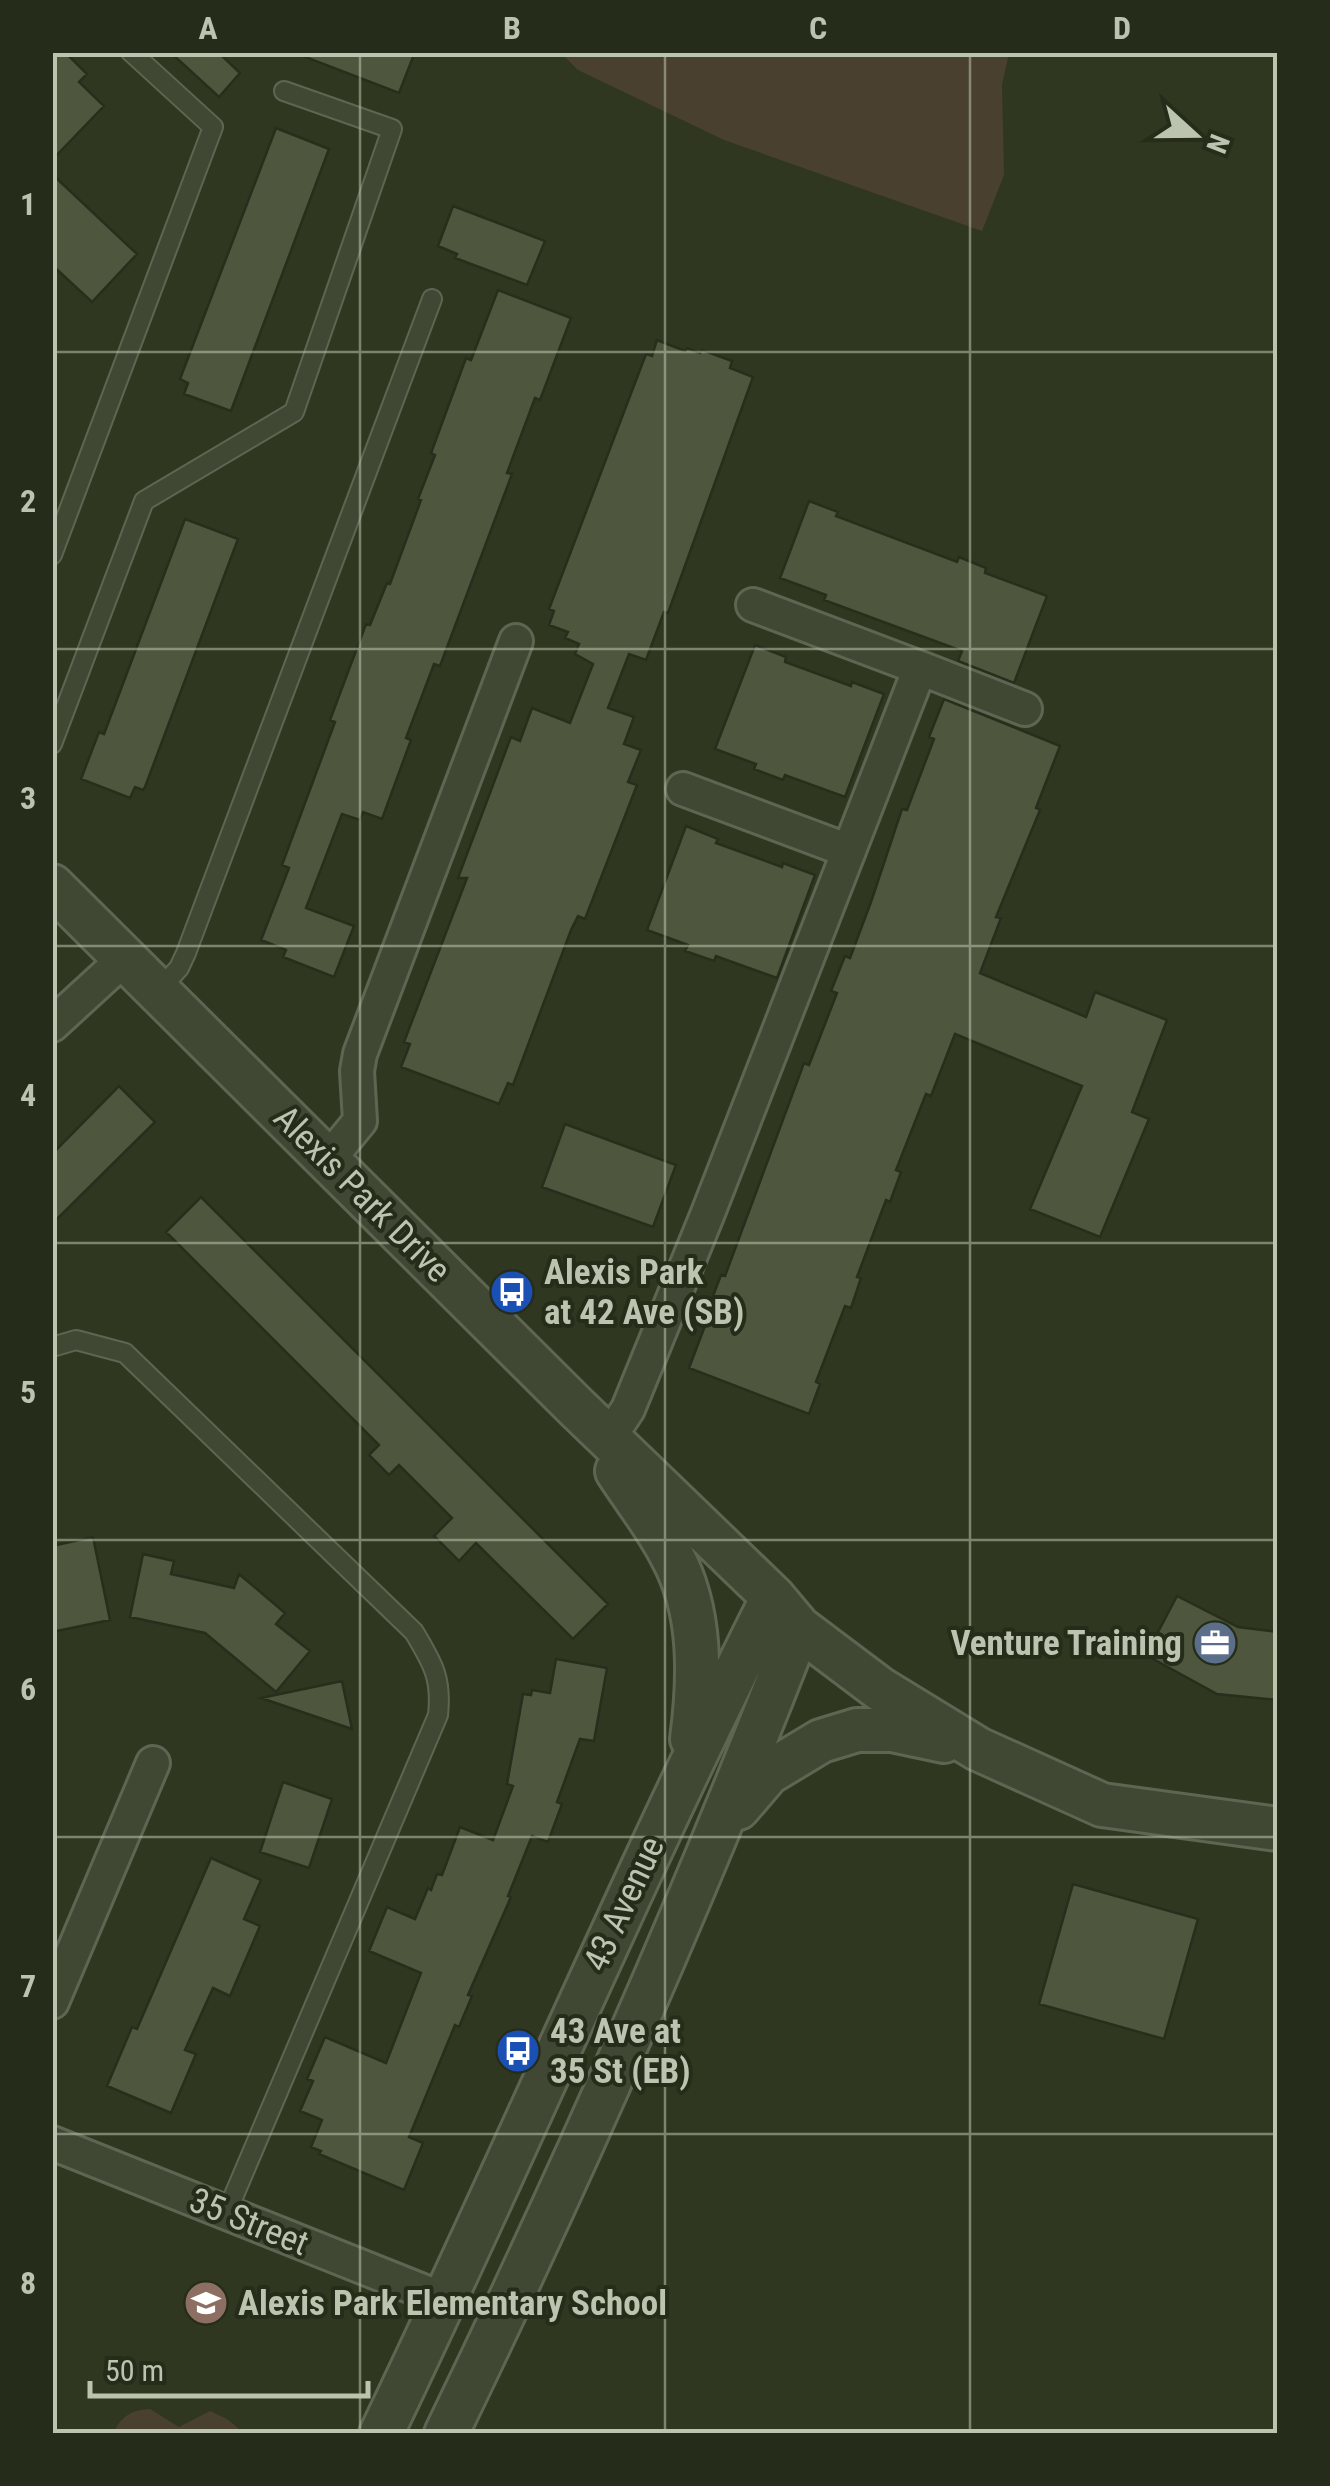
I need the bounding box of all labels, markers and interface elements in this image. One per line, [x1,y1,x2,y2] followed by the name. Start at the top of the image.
[198,9,218,47] text: A
[503,9,521,47] text: B
[809,9,827,47] text: C
[1113,9,1131,47] text: D
[1145,85,1245,185] north arrow
[1199,130,1236,158] text: N
[20,185,36,223] text: 1
[20,482,36,520] text: 2
[20,779,36,817] text: 3
[20,1076,36,1114] text: 4
[265,1097,459,1291] street label: Alexis Park Drive
[544,1252,744,1333] place label: Alexis Park at 42 Ave (SB)
[489,1269,535,1315] bus stop icon: Alexis Park at 42 Ave (SB)
[20,1373,36,1411] text: 5
[1192,1620,1238,1666] office icon: Venture Training
[950,1623,1182,1664] place label: Venture Training
[20,1670,36,1708] text: 6
[575,1830,673,1978] street label: 43 Avenue
[20,1967,36,2005] text: 7
[550,2011,691,2092] place label: 43 Ave at 35 St (EB)
[495,2028,541,2074] bus stop icon: 43 Ave at 35 St (EB)
[184,2180,314,2264] street label: 35 Street
[20,2264,36,2302] text: 8
[183,2280,229,2326] school or university icon: Alexis Park Elementary School
[238,2283,667,2324] place label: Alexis Park Elementary School
[90,2336,368,2398] scale bar
[105,2353,164,2388] text: 50 m

